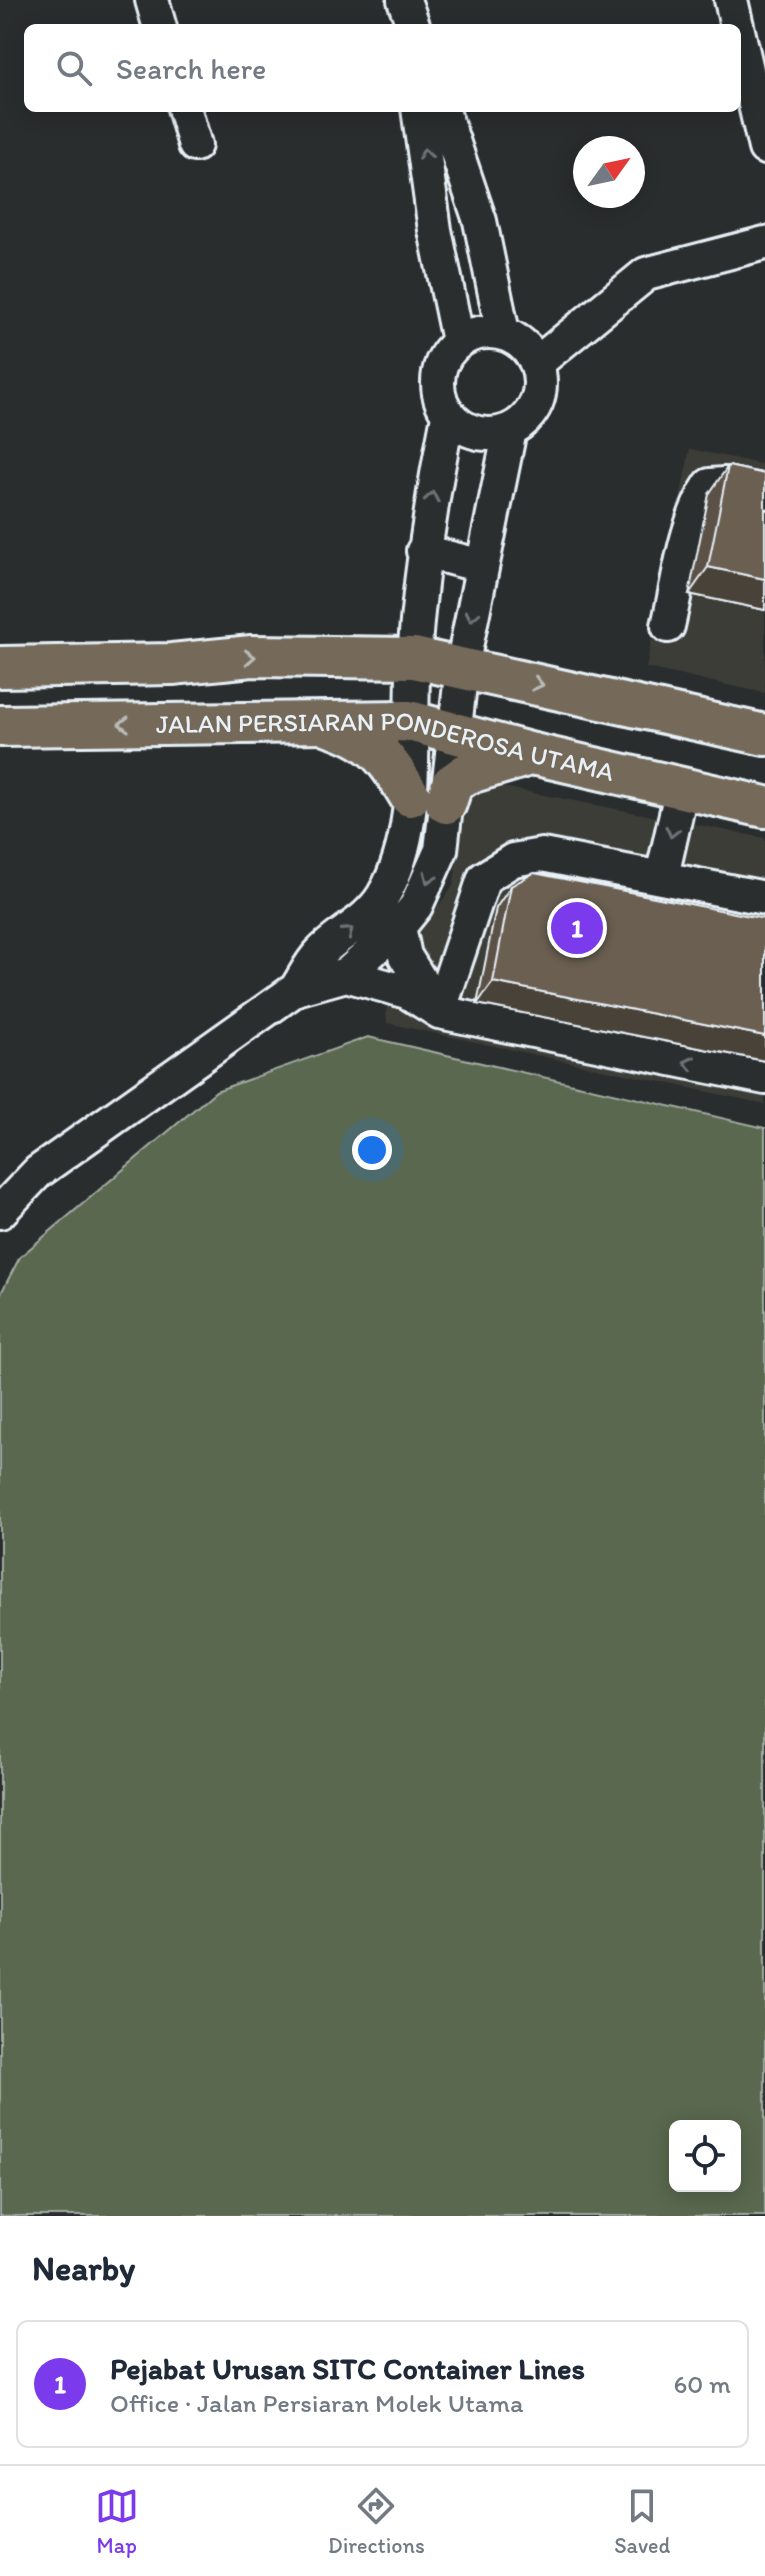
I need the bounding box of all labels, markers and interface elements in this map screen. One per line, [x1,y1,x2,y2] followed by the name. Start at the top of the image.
[24,24,741,112] search box
[52,46,96,90] icon: search
[116,50,266,87] text: Search here
[573,136,645,208] north arrow
[417,147,434,161] one-way arrow
[423,490,440,504] one-way arrow
[464,609,481,622] one-way arrow
[244,648,257,665] one-way arrow
[531,675,545,692] one-way arrow
[156,705,618,788] street label: JALAN PERSIARAN PONDEROSA UTAMA
[117,715,130,733] one-way arrow
[664,824,681,838] one-way arrow
[423,869,439,884] one-way arrow
[551,898,603,958] pin: 1
[338,927,353,942] one-way arrow
[682,1055,696,1072] one-way arrow
[352,1130,392,1170] your location
[669,2120,741,2192] map controls
[669,2120,741,2192] button: locate
[32,2248,135,2289] text: Nearby
[110,2350,585,2387] text: Pejabat Urusan SITC Container Lines
[54,2368,66,2400] text: 1
[674,2368,731,2400] text: 60 m
[110,2387,524,2419] text: Office · Jalan Persiaran Molek Utama
[95,2484,139,2559] tab: Map
[328,2484,425,2559] tab: Directions
[614,2484,670,2559] tab: Saved

